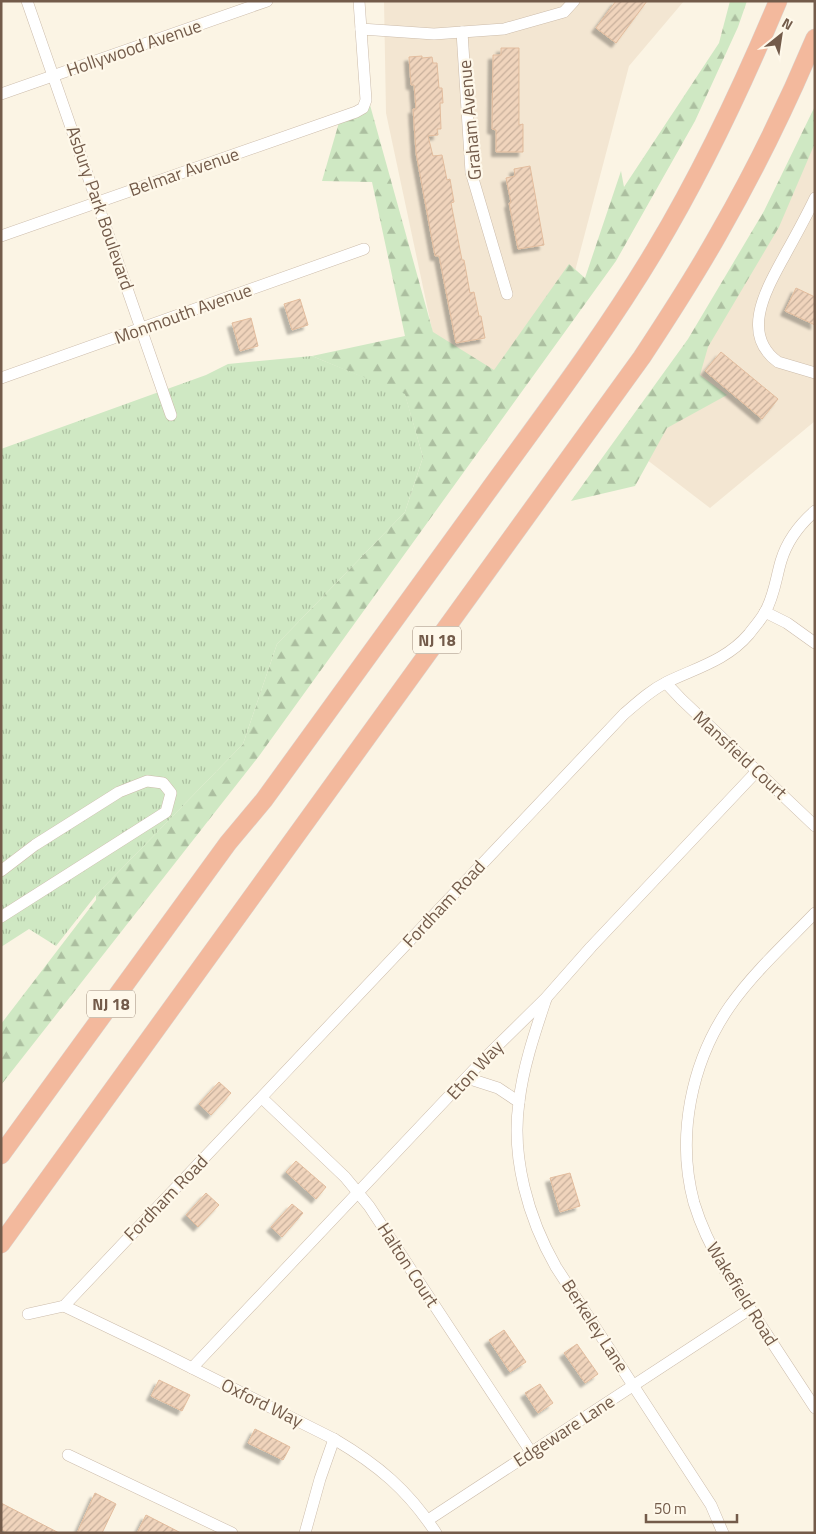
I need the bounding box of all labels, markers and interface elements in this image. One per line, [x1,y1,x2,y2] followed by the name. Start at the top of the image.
[756,10,806,60] north arrow
[63,12,205,83] street label: Hollywood Avenue
[778,12,797,35] text: N
[451,59,488,181] street label: Graham Avenue
[60,122,141,293] street label: Asbury Park Boulevard
[125,140,243,203] street label: Belmar Avenue
[110,276,255,351] street label: Monmouth Avenue
[413,626,461,654] road number: NJ 18
[687,704,794,806] street label: Mansfield Court
[396,854,491,953] street label: Fordham Road
[87,991,135,1018] road number: NJ 18
[440,1034,509,1105] street label: Eton Way
[117,1148,214,1247] street label: Fordham Road
[371,1217,446,1313] street label: Halton Court
[700,1237,785,1351] street label: Wakefield Road
[555,1274,636,1378] street label: Berkeley Lane
[217,1371,308,1434] street label: Oxford Way
[508,1388,620,1473] street label: Edgeware Lane
[646,1492,737,1524] scale bar
[654,1497,687,1520] text: 50 m

